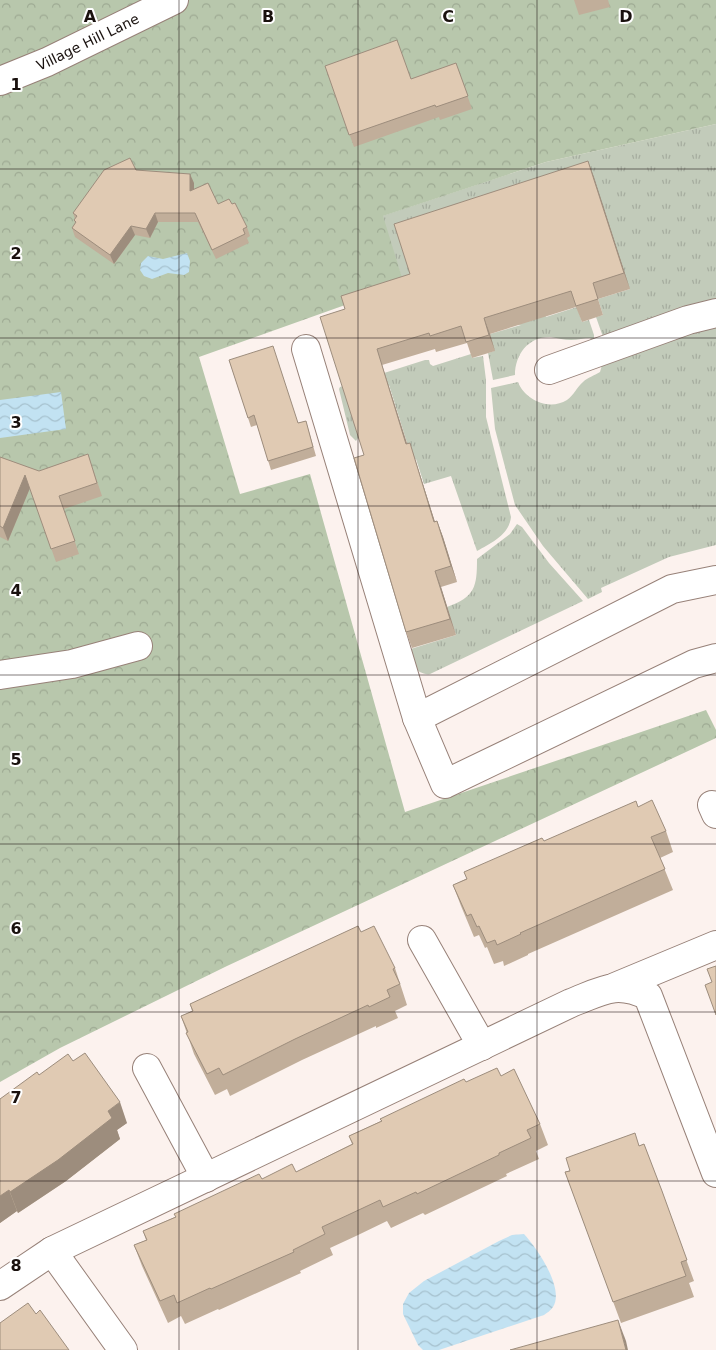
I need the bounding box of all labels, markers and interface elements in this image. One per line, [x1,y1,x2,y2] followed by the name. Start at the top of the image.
[84,7,97,26] text: A
[262,7,274,26] text: B
[442,7,454,26] text: C
[619,7,633,26] text: D
[34,10,142,73] street label: Village Hill Lane
[10,75,22,94] text: 1
[10,244,22,263] text: 2
[10,413,22,432] text: 3
[10,581,22,600] text: 4
[10,750,22,769] text: 5
[10,919,22,938] text: 6
[10,1088,22,1107] text: 7
[10,1256,22,1275] text: 8

